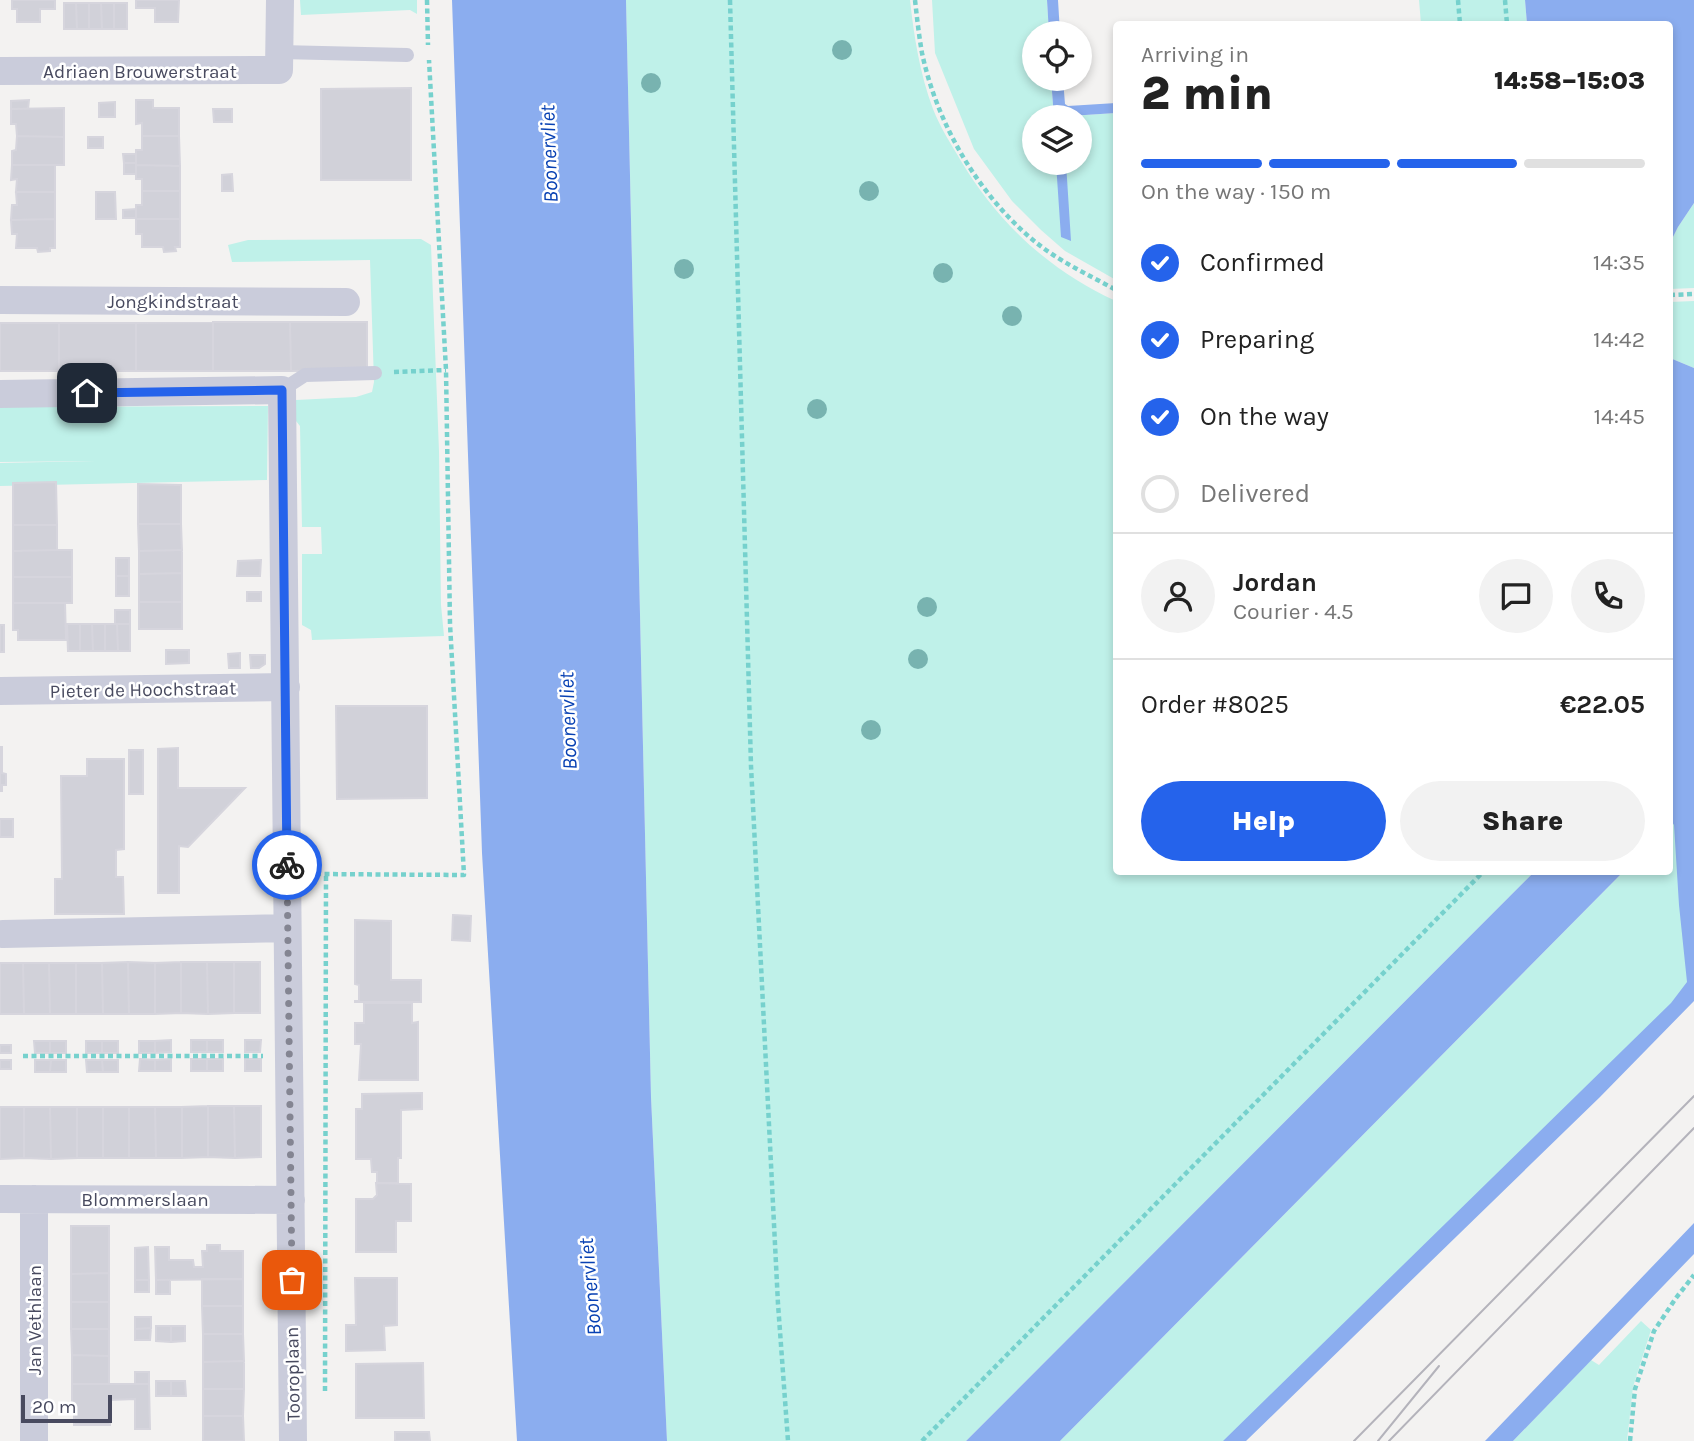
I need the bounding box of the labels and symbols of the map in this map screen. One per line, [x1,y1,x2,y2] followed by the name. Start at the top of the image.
[43,61,237,83] street label: Adriaen Brouwerstraat
[535,104,563,203] water label: Boonervliet
[107,291,239,313] street label: Jongkindstraat
[57,363,117,423] pin
[554,671,582,770] water label: Boonervliet
[50,677,236,703] street label: Pieter de Hoochstraat
[252,830,322,900] courier
[81,1189,209,1211] street label: Blommerslaan
[574,1236,606,1337] water label: Boonervliet
[262,1250,322,1310] pin
[24,1265,46,1375] street label: Jan Vethlaan
[281,1326,305,1422] street label: Tooroplaan
[21,1392,112,1424] scale bar

